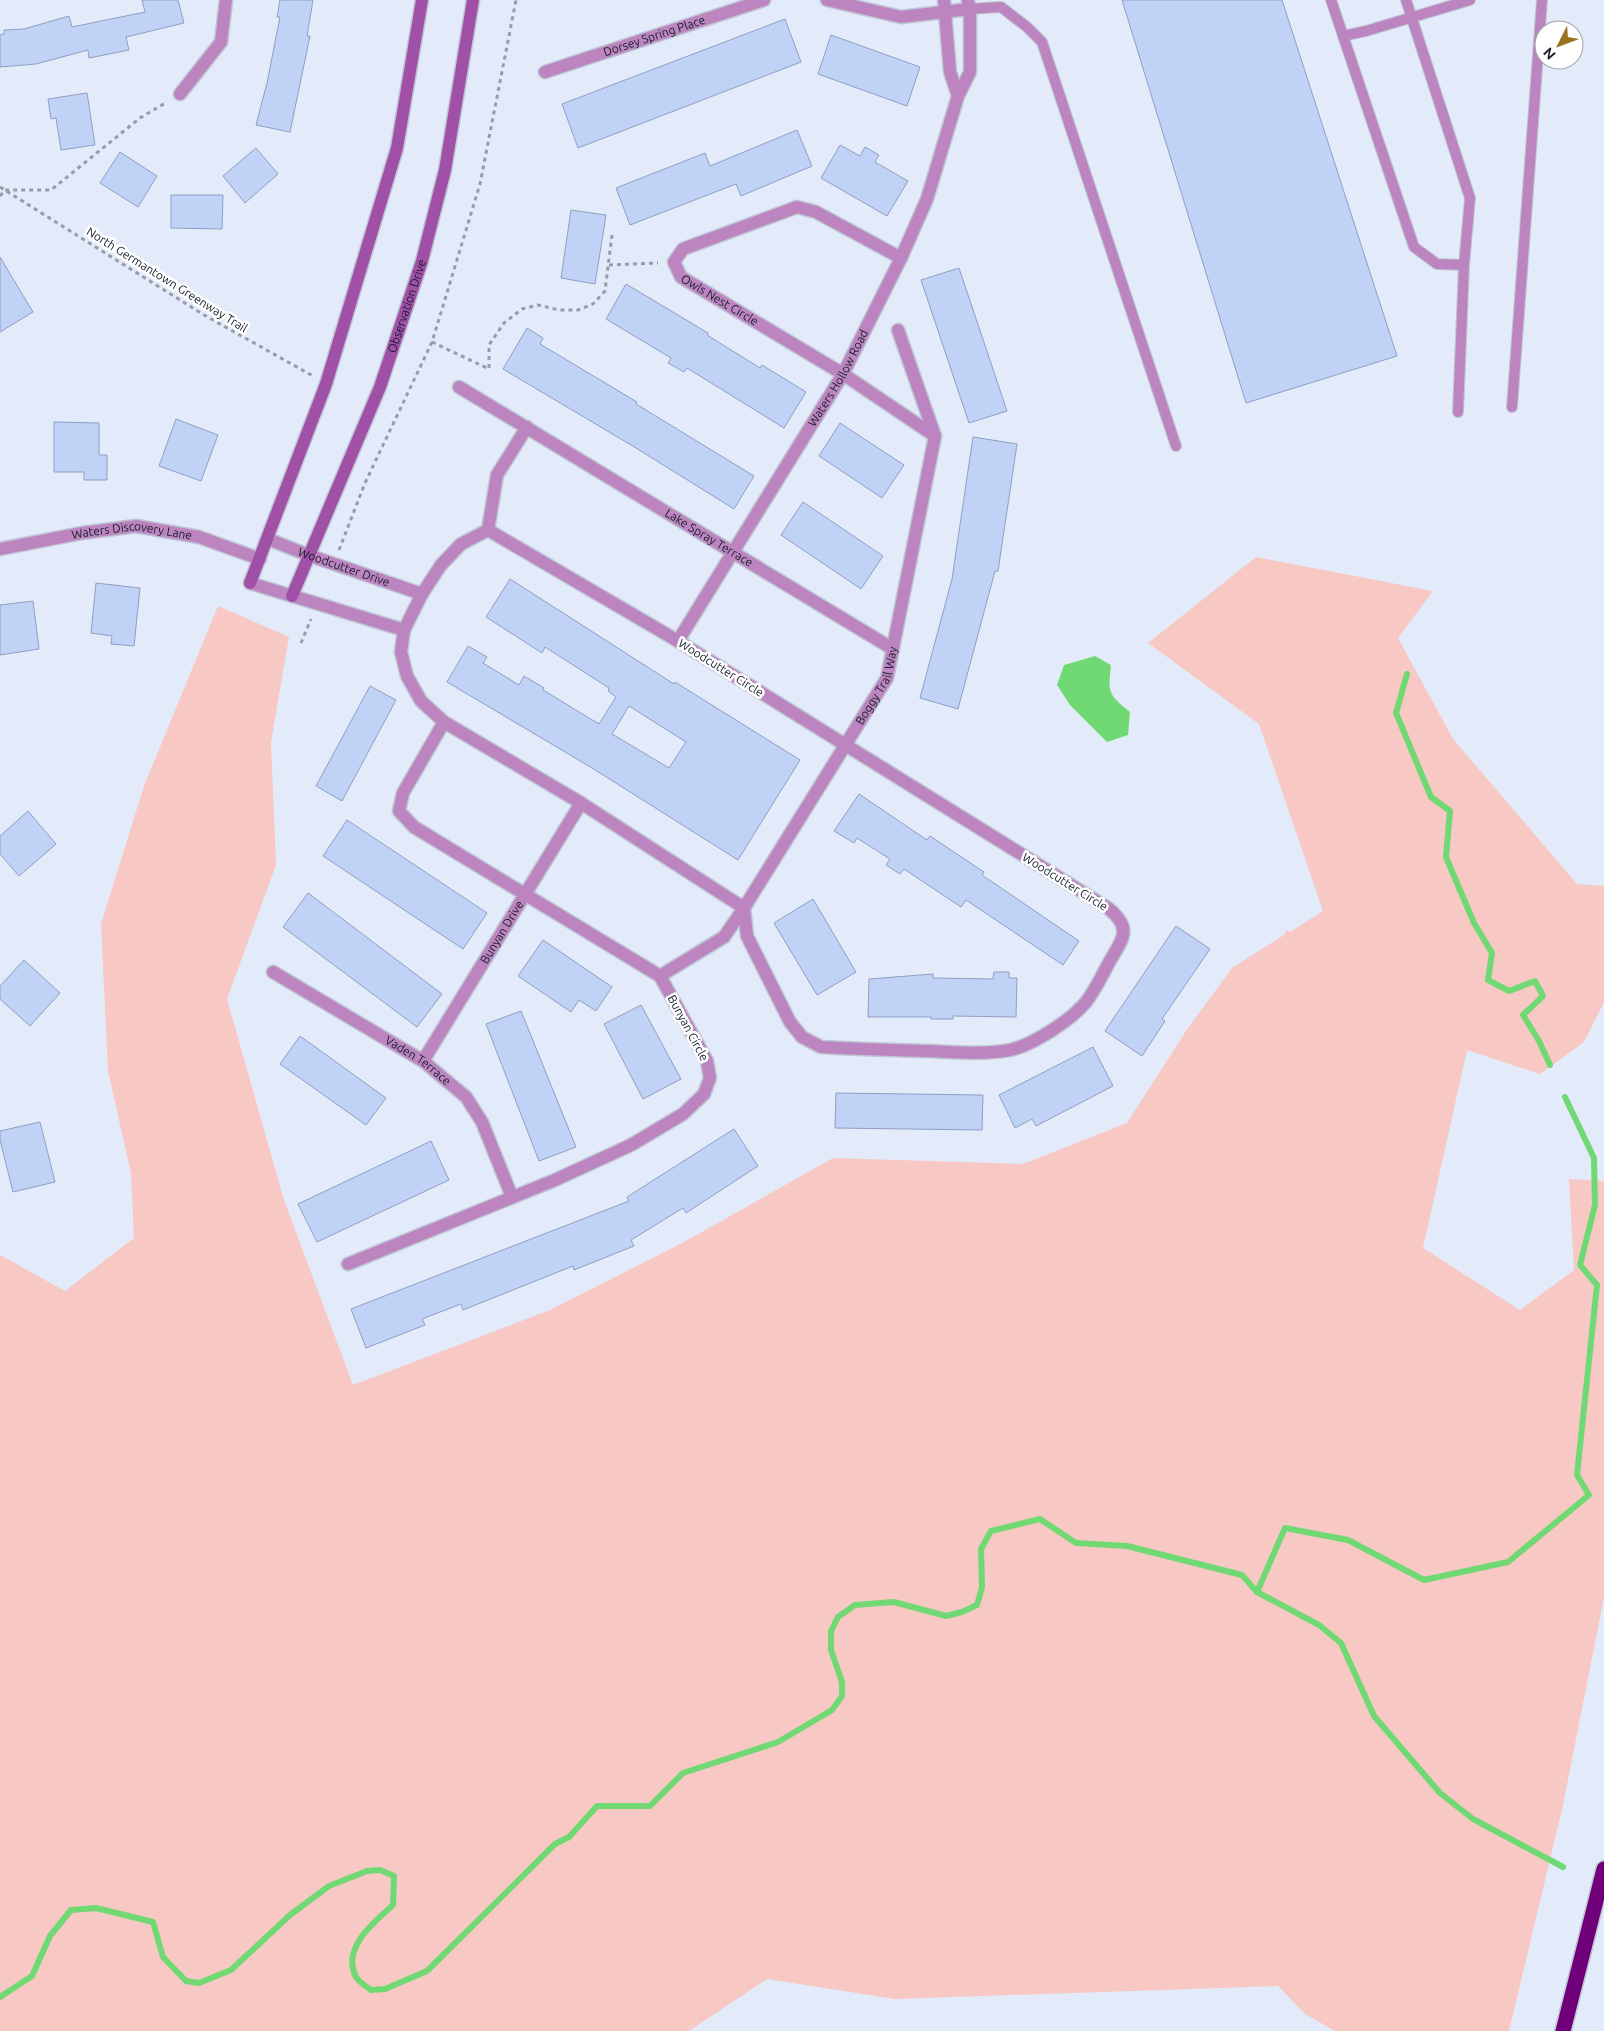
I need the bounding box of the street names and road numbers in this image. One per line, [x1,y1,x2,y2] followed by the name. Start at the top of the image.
[601,13,707,58] street label: Dorsey Spring Place
[84,224,250,335] street label: North Germantown Greenway Trail
[385,258,428,354] street label: Observation Drive
[679,271,761,328] street label: Owls Nest Circle
[805,327,870,429] street label: Waters Hollow Road
[663,506,756,569] street label: Lake Spray Terrace
[70,519,193,542] street label: Waters Discovery Lane
[296,545,392,589] street label: Woodcutter Drive
[676,636,766,699] street label: Woodcutter Circle
[853,645,899,727] street label: Boggy Trail Way
[1020,850,1110,913] street label: Woodcutter Circle
[477,898,526,966] street label: Bunyan Drive
[666,993,711,1063] street label: Bunyan Circle
[383,1033,454,1087] street label: Vaden Terrace

